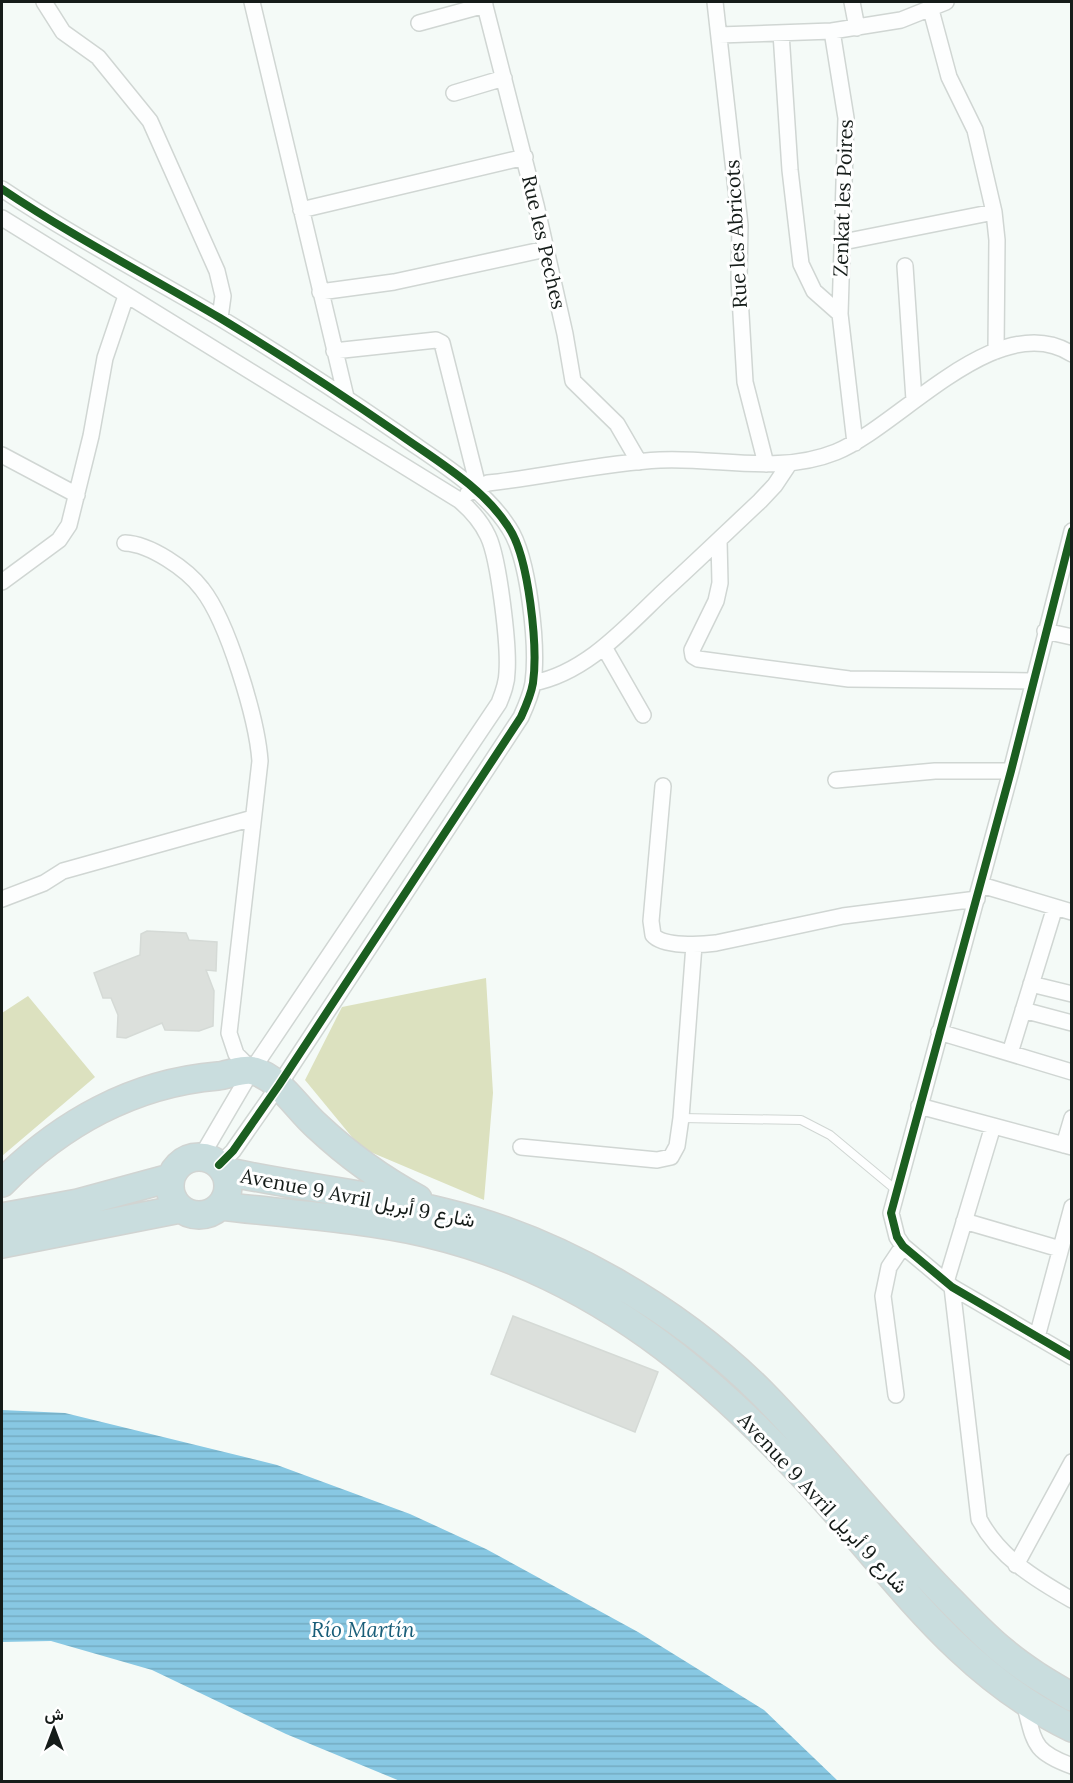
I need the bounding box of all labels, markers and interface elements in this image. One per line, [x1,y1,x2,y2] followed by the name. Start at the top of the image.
[827,119,858,277] street label: Zenkat les Poires
[719,159,752,309] street label: Rue les Abricots
[517,172,572,311] street label: Rue les Peches
[237,1162,477,1234] street label: Avenue 9 Avril شارع 9 أبريل
[731,1406,914,1600] street label: Avenue 9 Avril شارع 9 أبريل
[311,1616,415,1643] water label: Río Martín
[24,1699,84,1759] north arrow
[44,1704,64,1724] text: ش

